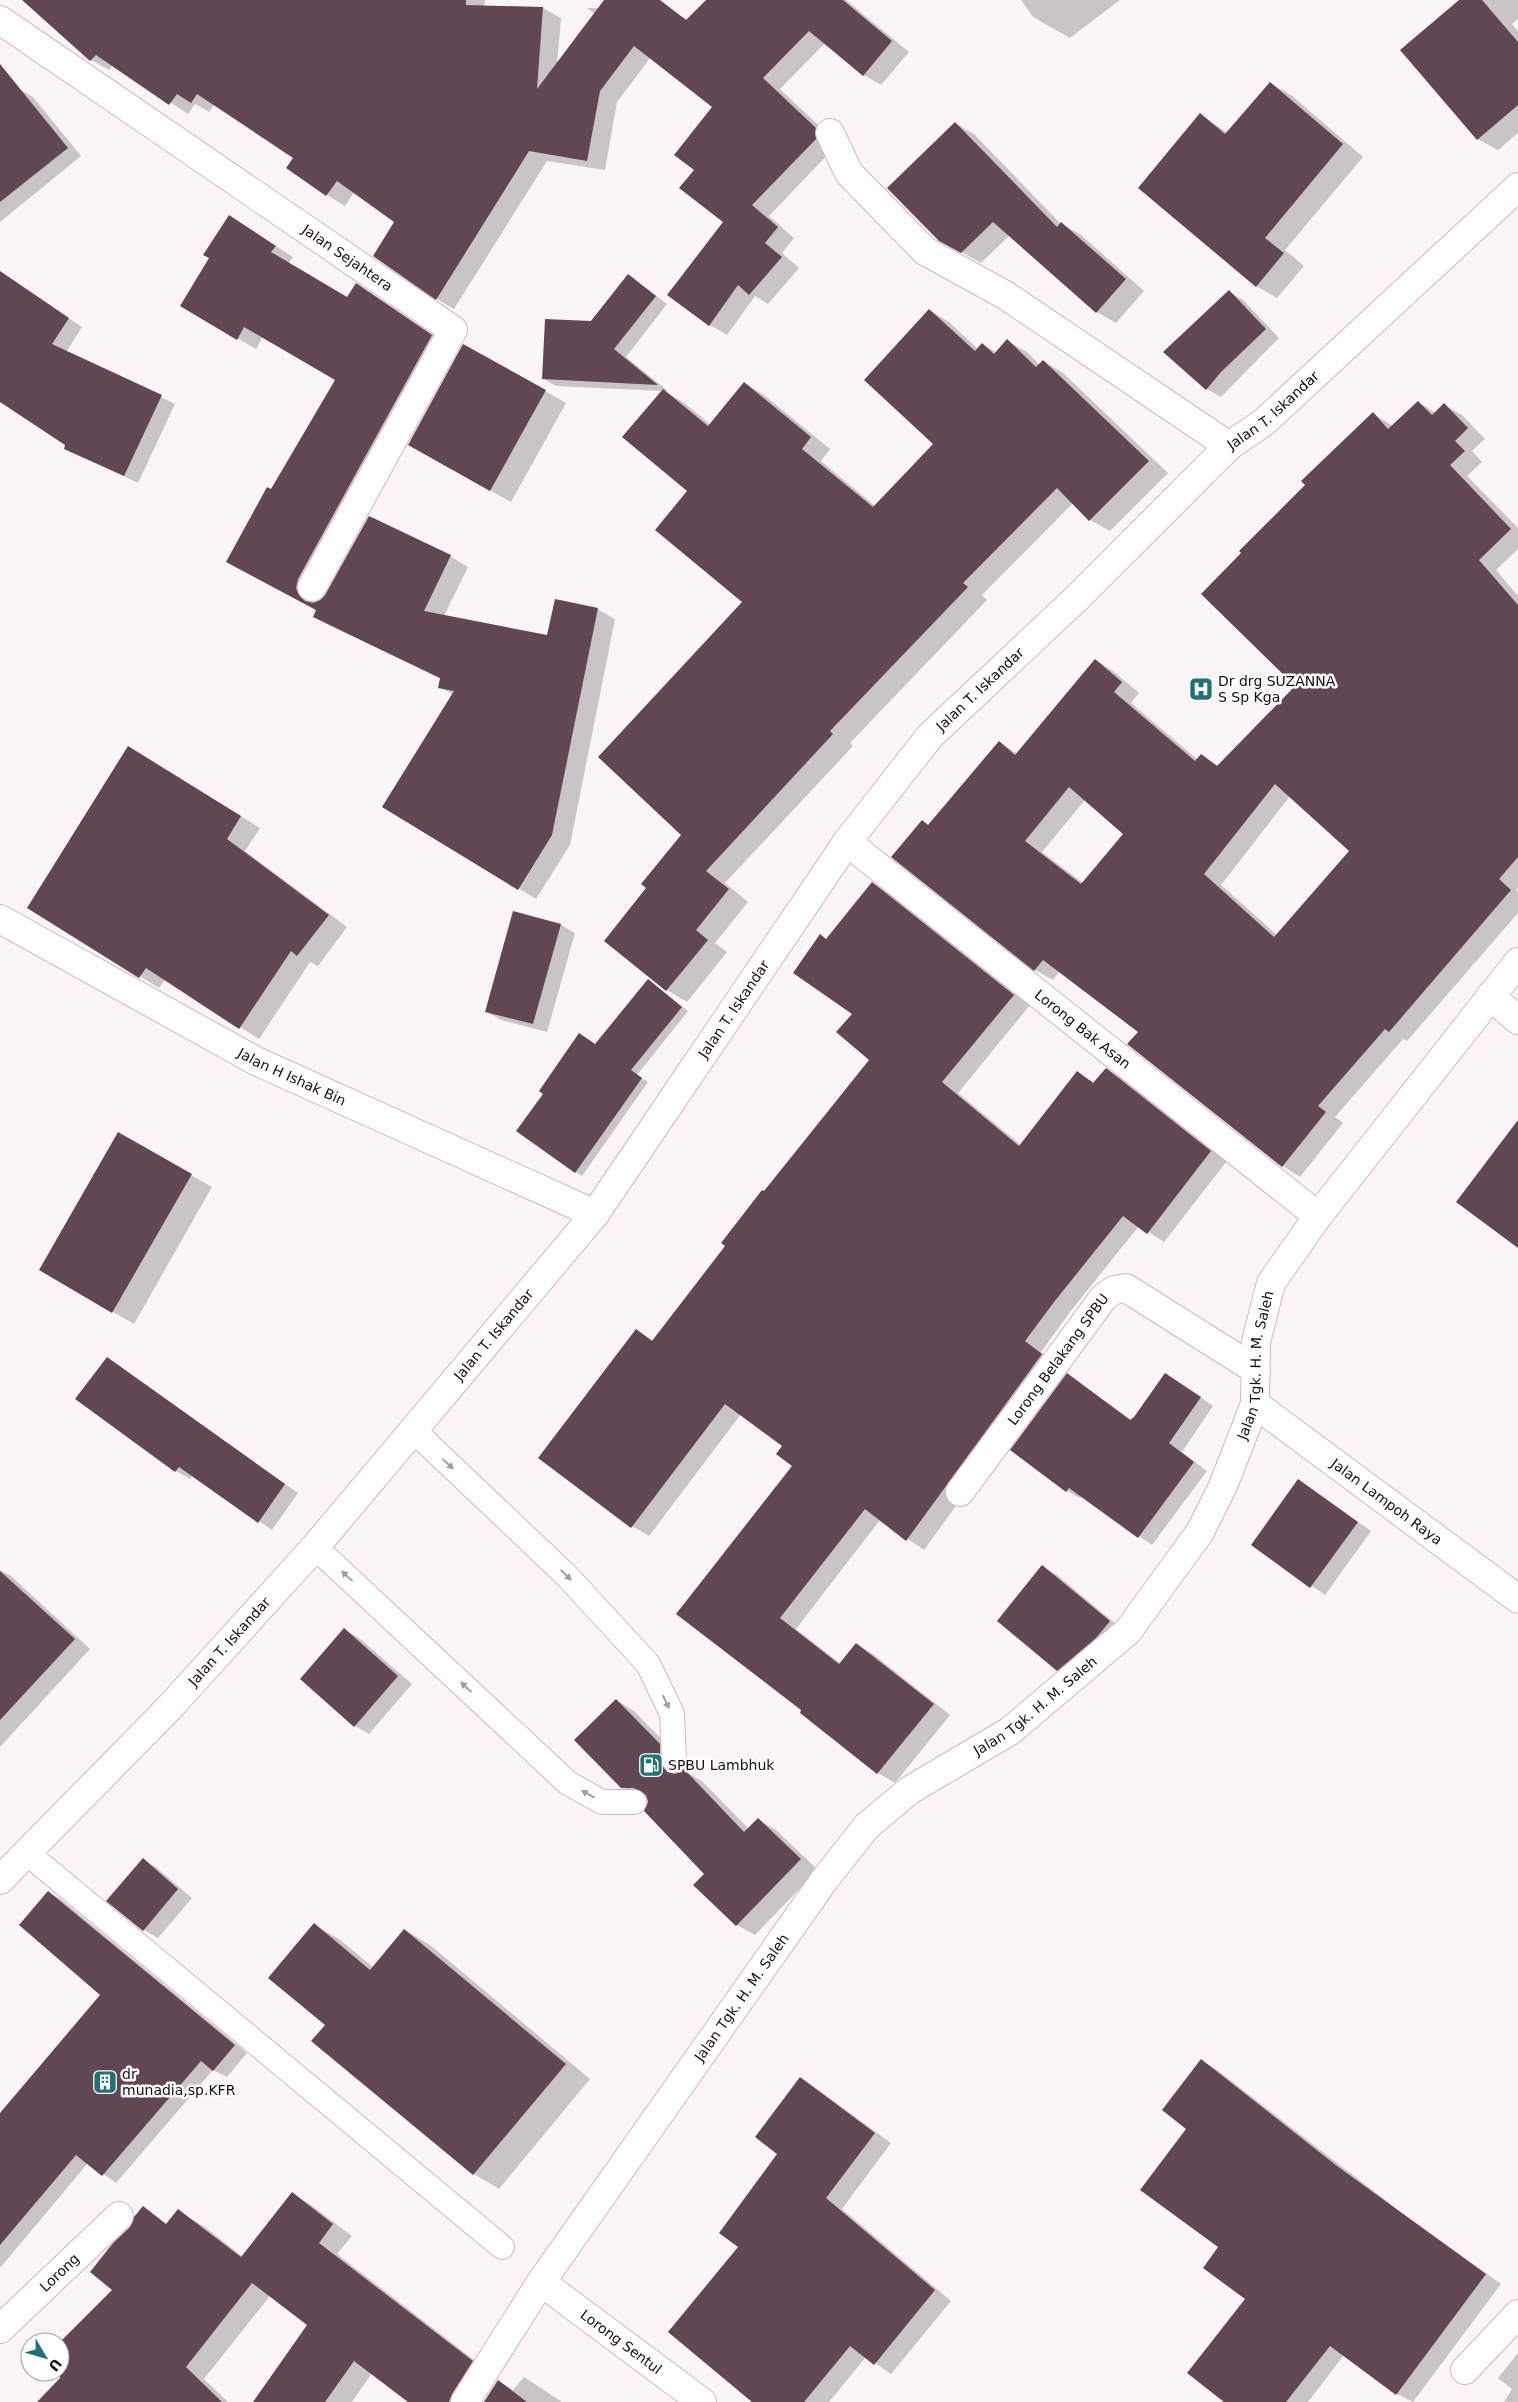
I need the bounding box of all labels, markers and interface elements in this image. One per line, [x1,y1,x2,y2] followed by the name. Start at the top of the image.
[298,221,396,294] street label: Jalan Sejahtera
[1223,367,1322,453] street label: Jalan T. Iskandar
[932,644,1027,735] street label: Jalan T. Iskandar
[1218,673,1336,705] place label: Dr drg SUZANNA S Sp Kga
[1188,676,1214,702] hospital icon: Dr drg SUZANNA S Sp Kga
[695,957,773,1062] street label: Jalan T. Iskandar
[1032,986,1134,1072] street label: Lorong Bak Asan
[234,1044,349,1109] street label: Jalan H Ishak Bin
[450,1285,537,1384] street label: Jalan T. Iskandar
[1234,1289,1277,1443] street label: Jalan Tgk. H. M. Saleh
[1004,1291,1112,1428] street label: Lorong Belakang SPBU
[1327,1455,1445,1548] street label: Jalan Lampoh Raya
[442,1458,454,1470] one-way arrow
[560,1569,572,1581] one-way arrow
[341,1570,353,1582] one-way arrow
[184,1594,274,1690] street label: Jalan T. Iskandar
[970,1653,1100,1759] street label: Jalan Tgk. H. M. Saleh
[460,1681,472,1693] one-way arrow
[662,1695,670,1709] one-way arrow
[638,1752,664,1778] fuel station icon: SPBU Lambhuk
[668,1757,775,1773] place label: SPBU Lambhuk
[580,1790,595,1798] one-way arrow
[691,1931,792,2065] street label: Jalan Tgk. H. M. Saleh
[122,2066,236,2098] place label: dr munadia,sp.KFR
[92,2069,118,2095] building icon: dr munadia,sp.KFR
[37,2250,82,2295] street label: Lorong
[577,2306,665,2377] street label: Lorong Sentul
[20,2332,70,2382] north arrow
[45,2356,65,2374] text: U

